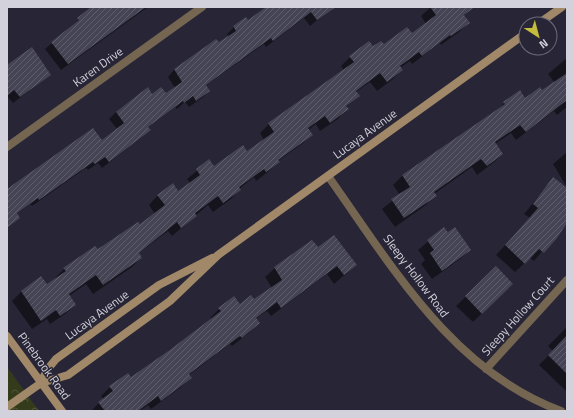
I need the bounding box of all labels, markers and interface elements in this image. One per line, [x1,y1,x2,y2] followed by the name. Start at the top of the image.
[518,16,558,56] north arrow
[536,35,552,53] text: N
[69,42,127,91] street label: Karen Drive
[329,104,401,163] street label: Lucaya Avenue
[379,230,454,321] street label: Sleepy Hollow Road
[477,271,559,360] street label: Sleepy Hollow Court
[61,285,133,344] street label: Lucaya Avenue
[13,328,75,404] street label: Pinebrook Road

